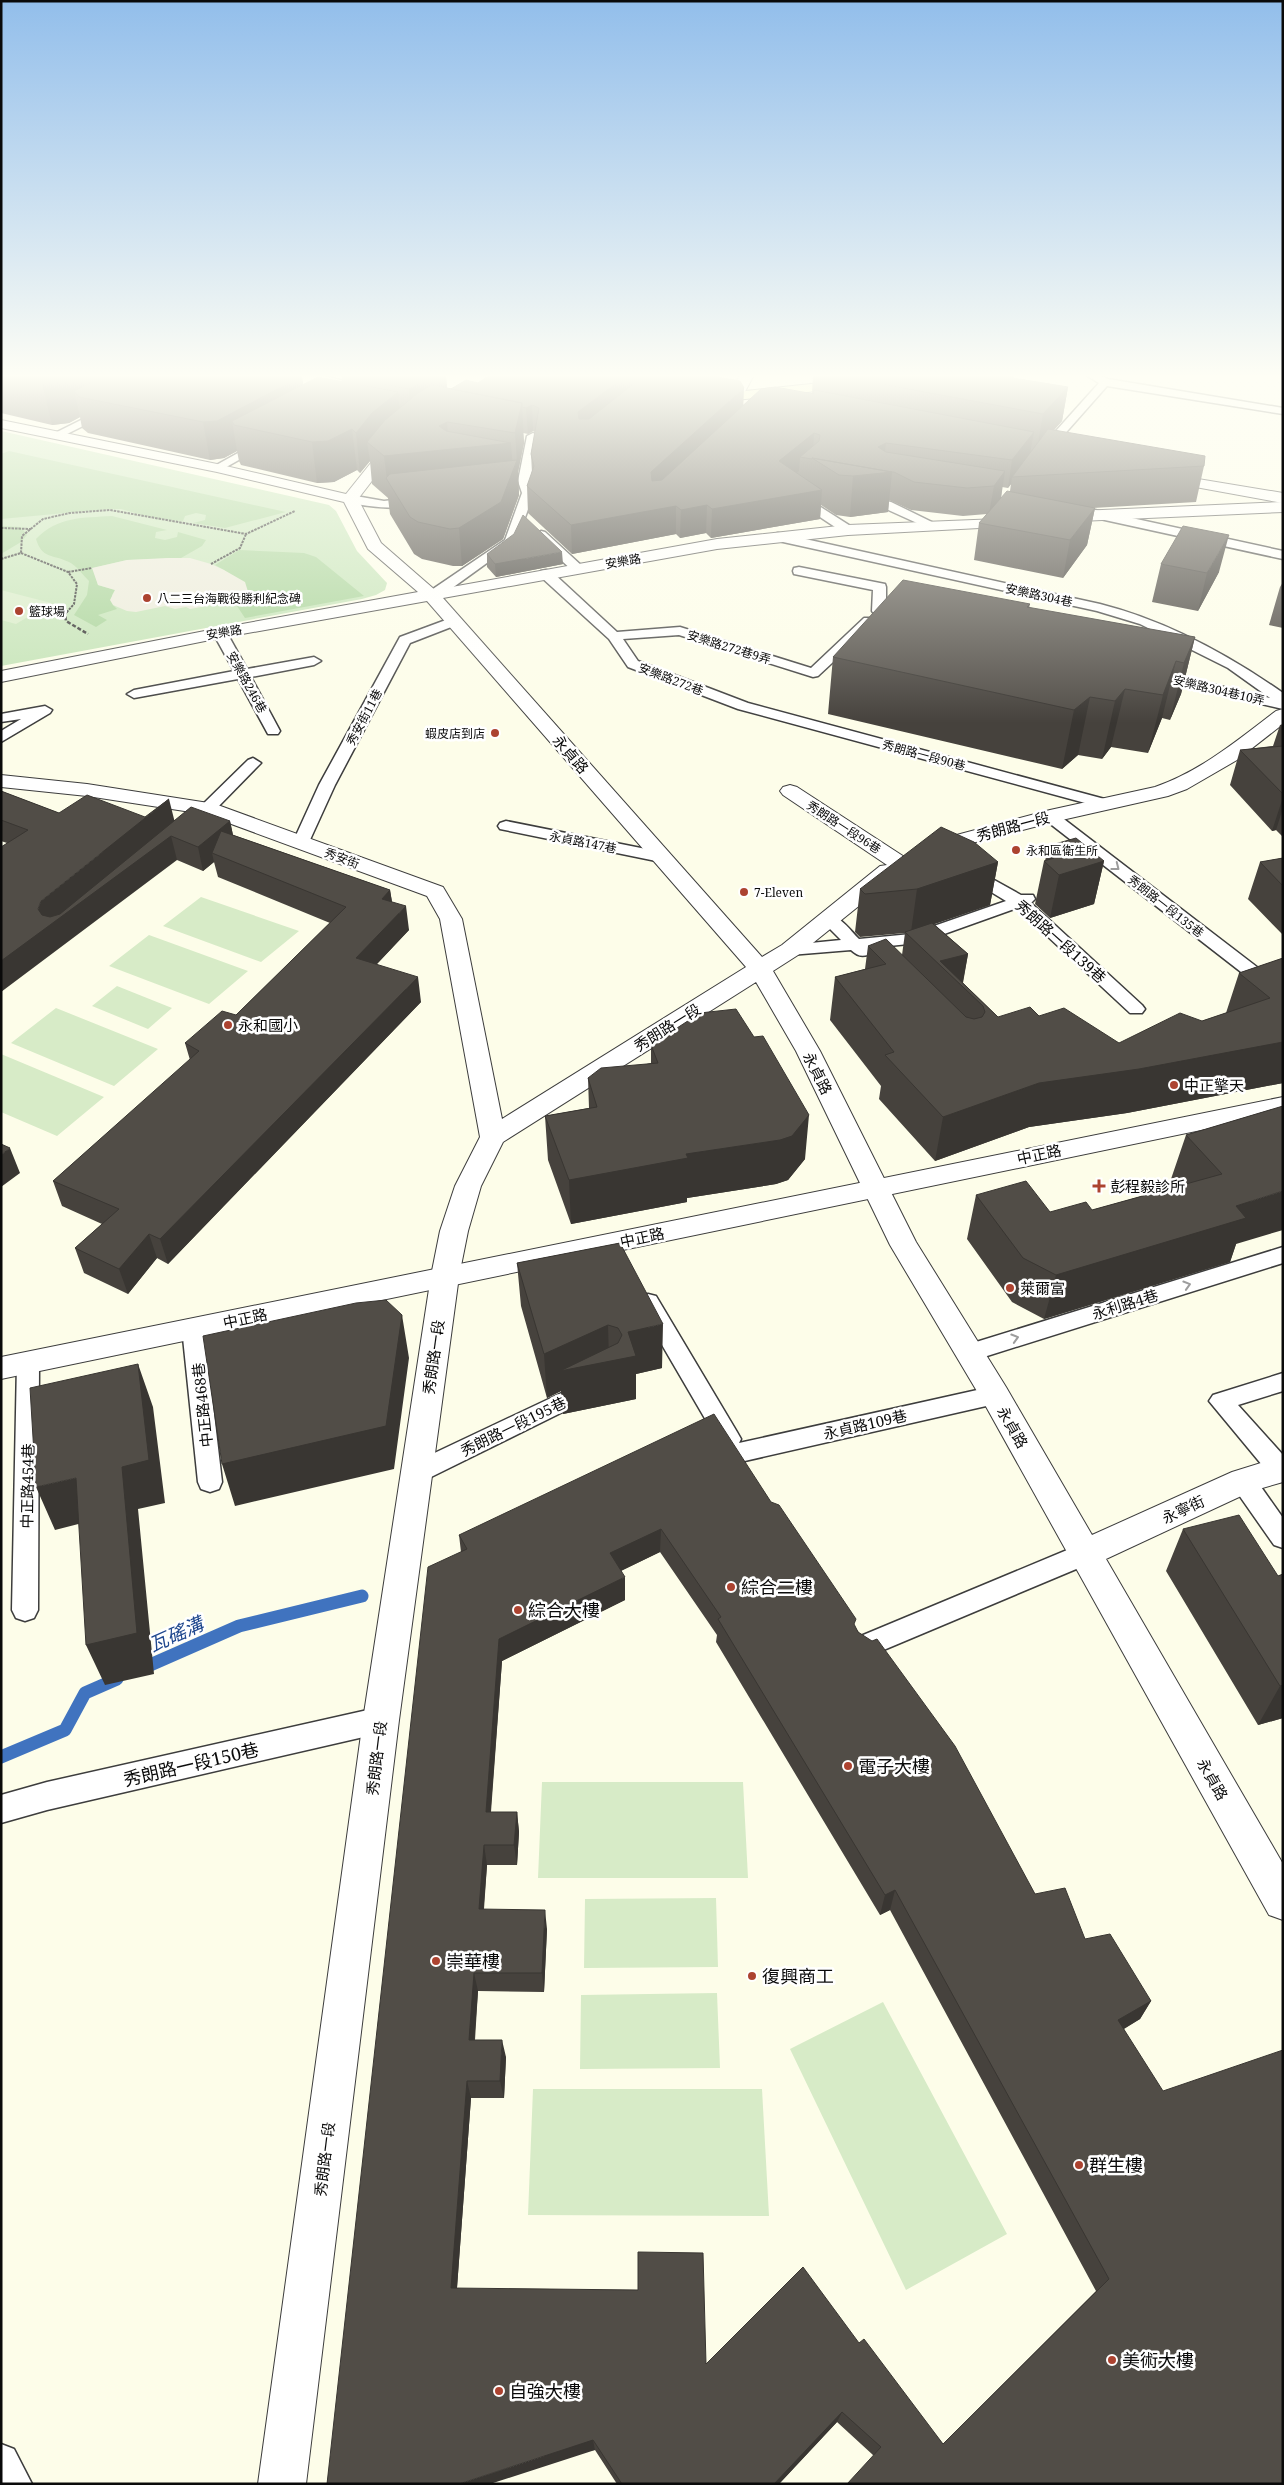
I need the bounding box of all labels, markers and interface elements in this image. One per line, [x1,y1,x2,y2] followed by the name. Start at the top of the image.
[604,550,642,572] street label: 安樂路
[1004,580,1074,610] street label: 安樂路304巷
[157,590,301,607] place label: 八二三台海戰役勝利紀念碑
[141,592,153,604] marker: 八二三台海戰役勝利紀念碑
[29,603,65,620] place label: 籃球場
[13,605,25,617] marker: 籃球場
[205,621,243,643] street label: 安樂路
[685,626,773,668] street label: 安樂路272巷9弄
[223,648,271,716] street label: 安樂路246巷
[636,659,706,699] street label: 安樂路272巷
[1172,671,1266,709] street label: 安樂路304巷10弄
[342,686,386,748] street label: 秀安街11巷
[425,725,485,742] place label: 蝦皮店到店
[489,727,501,739] marker: 蝦皮店到店
[549,730,593,778] street label: 永貞路
[881,736,967,774] street label: 秀朗路一段90巷
[804,797,884,857] street label: 秀朗路一段96巷
[974,807,1052,845] street label: 秀朗路一段
[548,827,618,857] street label: 永貞路147巷
[1026,842,1098,859] place label: 永和區衛生所
[322,844,362,872] street label: 秀安街
[1010,844,1022,856] marker: 永和區衛生所
[1110,861,1120,870] one-way arrow
[1124,871,1208,941] street label: 秀朗路一段135巷
[754,884,803,901] place label: 7-Eleven
[738,886,750,898] marker: 7-Eleven
[1012,895,1110,987] street label: 秀朗路一段139巷
[630,999,704,1055] street label: 秀朗路一段
[238,1015,298,1035] place label: 永和國小
[222,1019,234,1031] marker: 永和國小
[799,1048,837,1098] street label: 永貞路
[1184,1075,1244,1095] place label: 中正擎天
[1168,1079,1180,1091] marker: 中正擎天
[1015,1140,1063,1168] street label: 中正路
[1110,1176,1185,1196] place label: 彭程毅診所
[1092,1179,1106,1193] marker: 彭程毅診所
[618,1223,666,1251] street label: 中正路
[1020,1278,1065,1298] place label: 萊爾富
[1182,1280,1190,1290] one-way arrow
[1004,1282,1016,1294] marker: 萊爾富
[1089,1284,1161,1324] street label: 永利路4巷
[221,1304,269,1332] street label: 中正路
[418,1318,448,1396] street label: 秀朗路一段
[1010,1334,1018,1344] one-way arrow
[188,1362,216,1448] street label: 中正路468巷
[457,1392,569,1460] street label: 秀朗路一段195巷
[993,1403,1033,1451] street label: 永貞路
[821,1405,909,1443] street label: 永貞路109巷
[16,1443,38,1529] street label: 中正路454巷
[1158,1490,1208,1528] street label: 永寧街
[741,1575,813,1599] place label: 綜合二樓
[725,1581,737,1593] marker: 綜合二樓
[528,1598,600,1622] place label: 綜合大樓
[512,1604,524,1616] marker: 綜合大樓
[145,1609,210,1657] water label: 瓦磘溝
[362,1720,390,1796] street label: 秀朗路一段
[121,1737,261,1791] street label: 秀朗路一段150巷
[858,1754,930,1778] place label: 電子大樓
[1193,1755,1233,1803] street label: 永貞路
[842,1760,854,1772] marker: 電子大樓
[446,1949,500,1973] place label: 崇華樓
[430,1955,442,1967] marker: 崇華樓
[762,1964,834,1988] place label: 復興商工
[746,1970,758,1982] marker: 復興商工
[310,2121,338,2197] street label: 秀朗路一段
[1089,2153,1143,2177] place label: 群生樓
[1073,2159,1085,2171] marker: 群生樓
[1122,2348,1194,2372] place label: 美術大樓
[1106,2354,1118,2366] marker: 美術大樓
[509,2379,581,2403] place label: 自強大樓
[493,2385,505,2397] marker: 自強大樓

